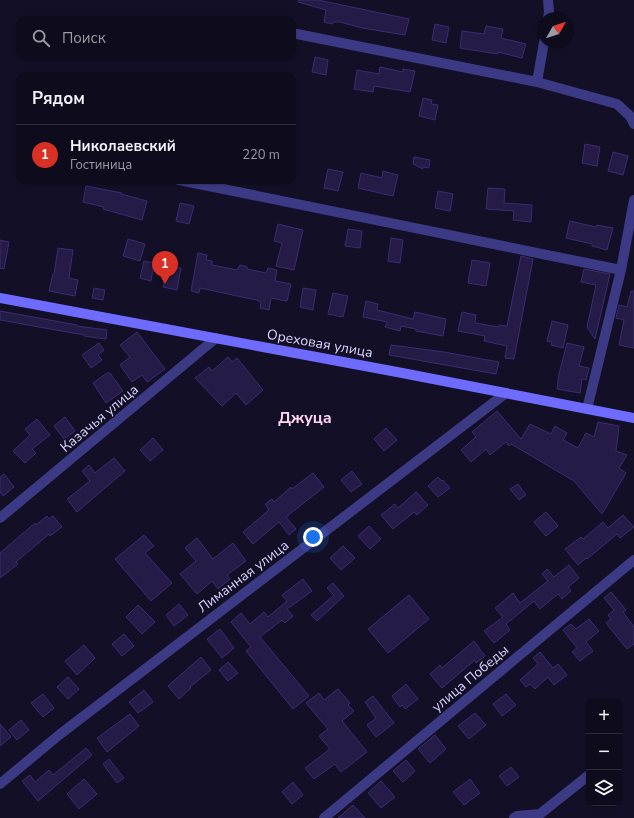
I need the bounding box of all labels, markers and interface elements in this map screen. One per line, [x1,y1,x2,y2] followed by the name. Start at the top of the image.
[538,12,574,48] north arrow
[16,16,296,60] search box
[30,27,52,49] icon: search
[62,28,106,48] text: Поиск
[32,87,85,110] text: Рядом
[70,136,176,156] text: Николаевский
[41,146,49,164] text: 1
[242,146,280,164] text: 220 m
[70,156,132,174] text: Гостиница
[152,251,178,284] pin: 1
[265,325,374,362] street label: Ореховая улица
[56,380,142,457] street label: Казачья улица
[278,407,332,429] district label: Джуца
[303,527,323,547] your location
[194,536,293,617] street label: Лиманная улица
[428,641,513,716] street label: улица Победы
[586,698,622,806] map controls
[586,698,622,734] button: +
[586,734,622,770] button: −
[586,770,622,806] button: layers

